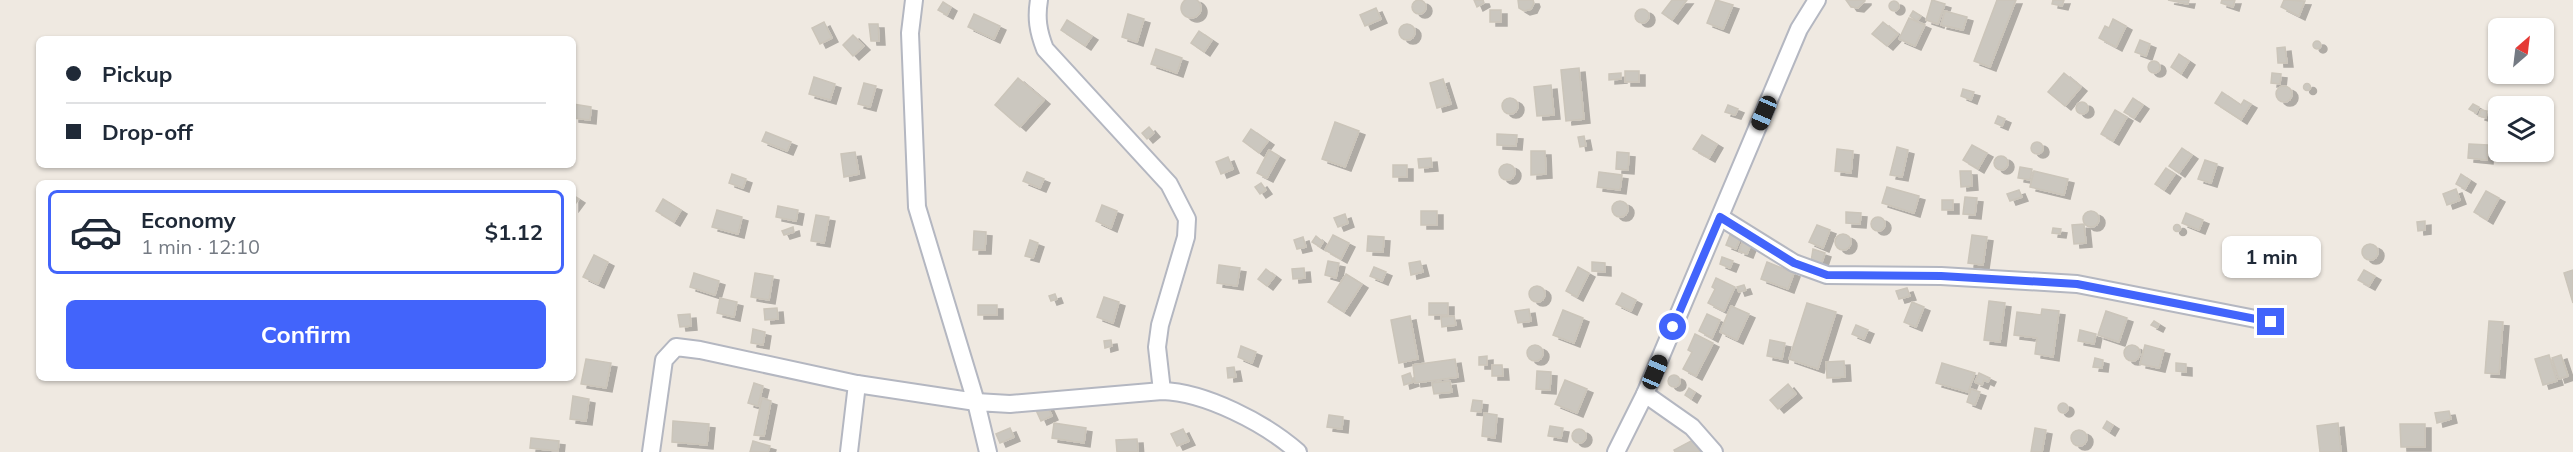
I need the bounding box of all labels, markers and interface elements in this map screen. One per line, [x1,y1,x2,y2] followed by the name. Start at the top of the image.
[2488,18,2554,84] north arrow
[2488,18,2554,162] map controls
[102,60,172,88] text: Pickup
[1749,93,1779,133] car
[2488,96,2554,162] button: layers
[102,118,193,146] text: Drop-off
[69,205,123,259] icon: car
[141,206,236,234] text: Economy
[485,218,543,246] text: $1.12
[141,234,260,259] text: 1 min · 12:10
[2222,235,2320,277] callout: 1 min
[2245,244,2298,269] text: 1 min
[66,300,546,369] button: Confirm
[2257,308,2284,335] route end
[1659,313,1686,340] route start
[1640,352,1670,392] car

